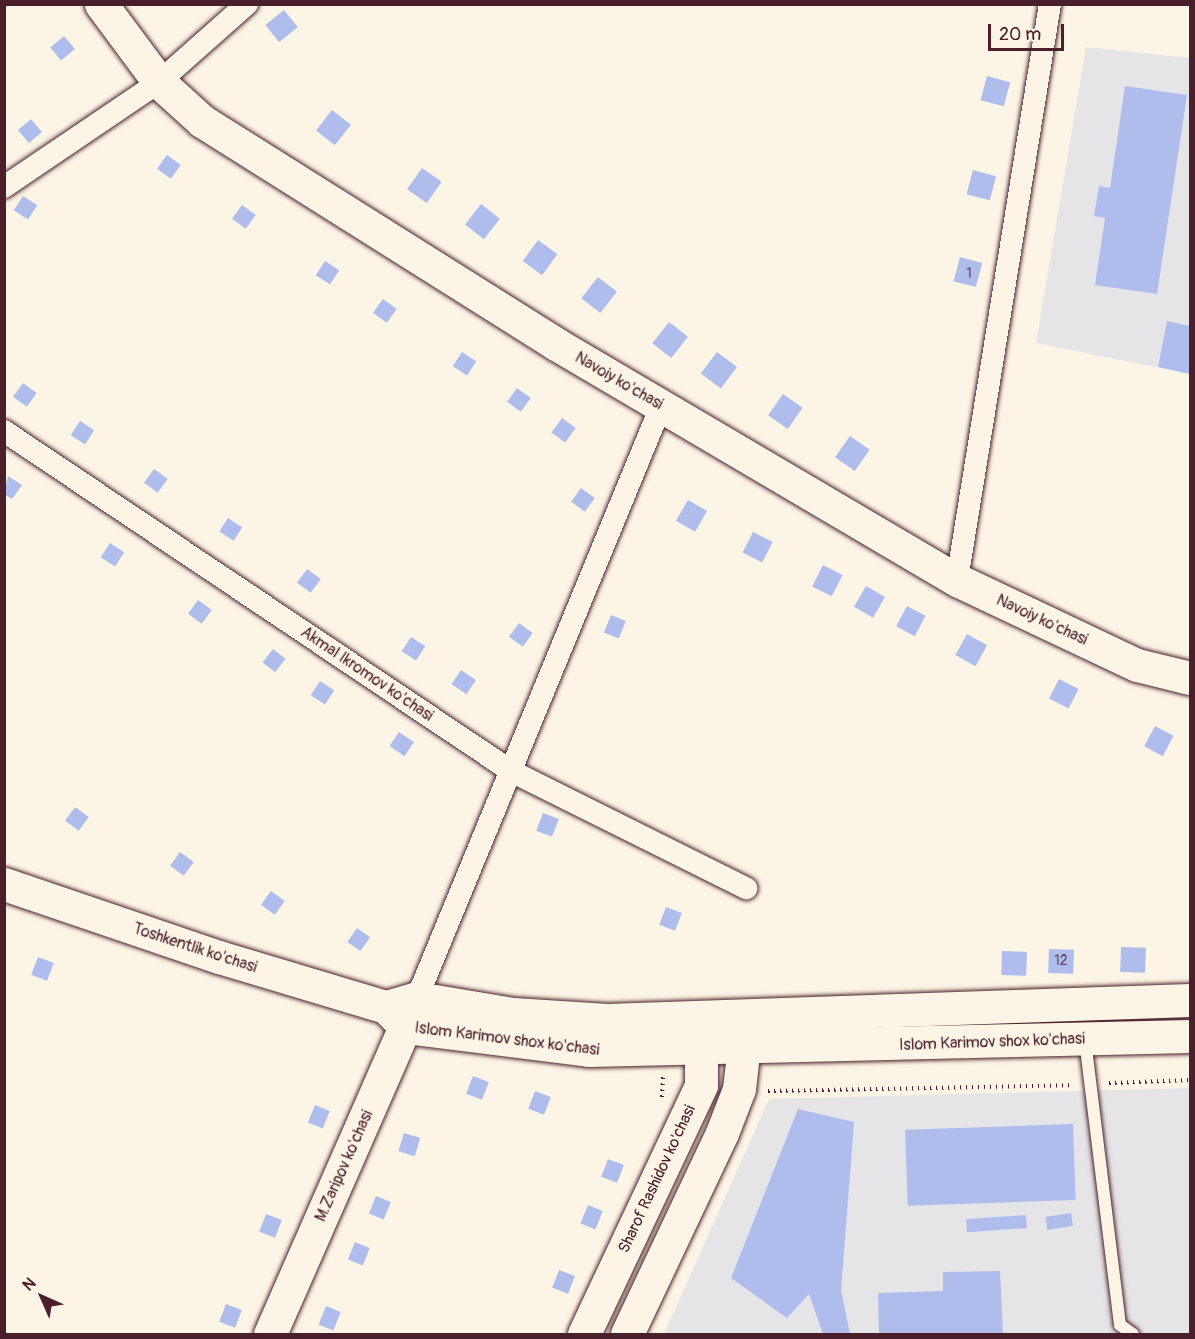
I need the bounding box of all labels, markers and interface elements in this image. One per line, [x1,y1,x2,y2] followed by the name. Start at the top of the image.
[991,12,1068,50] scale bar
[999,23,1041,46] text: 20 m
[966,266,972,282] house number: 1
[571,348,667,414] street label: Navoiy ko'chasi
[993,590,1091,650] street label: Navoiy ko'chasi
[297,623,437,725] street label: Akmal Ikromov ko'chasi
[131,919,259,977] street label: Toshkentlik ko'chasi
[1054,953,1068,969] house number: 12
[413,1018,601,1060] street label: Islom Karimov shox ko'chasi
[899,1029,1085,1055] street label: Islom Karimov shox ko'chasi
[614,1102,700,1256] street label: Sharof Rashidov ko'chasi
[311,1107,377,1225] street label: M.Zaripov ko'chasi
[12,1267,72,1327] north arrow
[18,1273,40,1295] text: N

